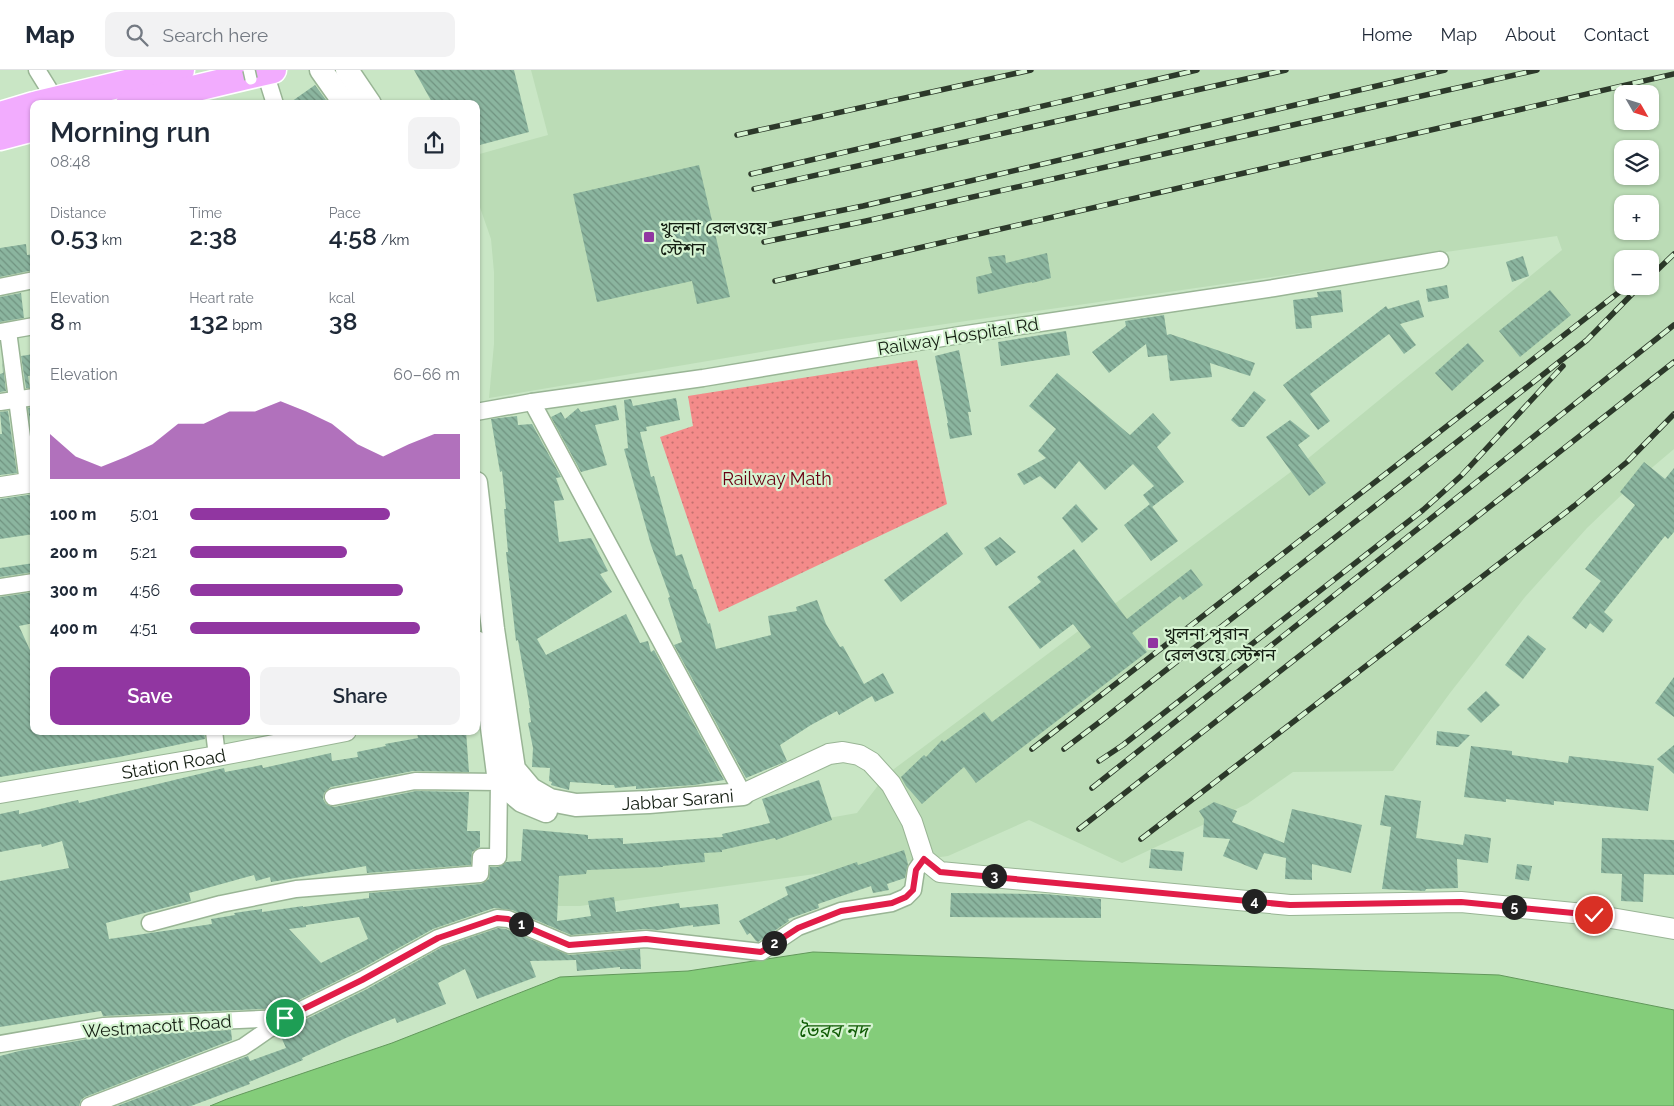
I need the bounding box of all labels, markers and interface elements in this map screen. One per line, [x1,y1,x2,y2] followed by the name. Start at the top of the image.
[105,12,455,57] search box
[25,20,75,49] text: Map
[123,21,151,49] icon: search
[163,24,268,46] text: Search here
[1361,24,1412,45] text: Home
[1440,24,1477,45] text: Map
[1505,24,1556,45] text: About
[1584,24,1649,45] text: Contact
[1614,85,1659,130] north arrow
[1614,85,1659,295] map controls
[50,116,210,149] text: Morning run
[408,117,460,169] button: share
[1614,140,1659,185] button: layers
[50,152,91,171] text: 08:48
[1614,195,1659,240] button: +
[50,205,106,221] text: Distance
[189,205,222,221] text: Time
[329,205,361,221] text: Pace
[660,217,767,259] place label: খুলনা রেলওয়ে স্টেশন
[50,221,98,251] text: 0.53
[189,221,237,251] text: 2:38
[329,221,377,251] text: 4:58
[642,230,656,244] marker: খুলনা রেলওয়ে স্টেশন
[98,232,122,248] text: km
[377,232,409,248] text: /km
[1614,250,1659,295] button: −
[50,290,109,306] text: Elevation
[189,290,254,306] text: Heart rate
[329,290,355,306] text: kcal
[50,306,65,336] text: 8
[189,306,229,336] text: 132
[329,306,357,336] text: 38
[876,313,1040,359] street label: Railway Hospital Rd
[65,317,81,333] text: m
[229,317,262,333] text: bpm
[50,365,118,384] text: Elevation
[393,365,460,384] text: 60–66 m
[722,468,832,489] park label: Railway Math
[50,505,96,524] text: 100 m
[130,505,158,524] text: 5:01
[50,543,97,562] text: 200 m
[130,543,157,562] text: 5:21
[50,581,97,600] text: 300 m
[130,581,160,600] text: 4:56
[50,619,98,638] text: 400 m
[130,619,157,638] text: 4:51
[1164,623,1277,665] place label: খুলনা পুরান রেলওয়ে স্টেশন
[1146,636,1160,650] marker: খুলনা পুরান রেলওয়ে স্টেশন
[50,667,250,725] button: Save
[260,667,460,725] button: Share
[120,744,227,783] street label: Station Road
[621,784,734,814] street label: Jabbar Sarani
[982,864,1006,888] pin: 3
[991,868,998,884] text: 3
[1242,888,1266,914] pin: 4
[1251,893,1259,909] text: 4
[1502,894,1526,920] pin: 5
[1573,894,1615,936] pin
[1511,899,1518,915] text: 5
[1580,901,1608,929] icon: check
[508,912,534,936] pin: 1
[518,916,525,932] text: 1
[762,930,786,956] pin: 2
[771,935,778,951] text: 2
[264,997,306,1039] pin
[271,1004,299,1032] icon: arrive
[82,1010,232,1042] street label: Westmacott Road
[798,1019,871,1041] water label: ভৈরব নদ

